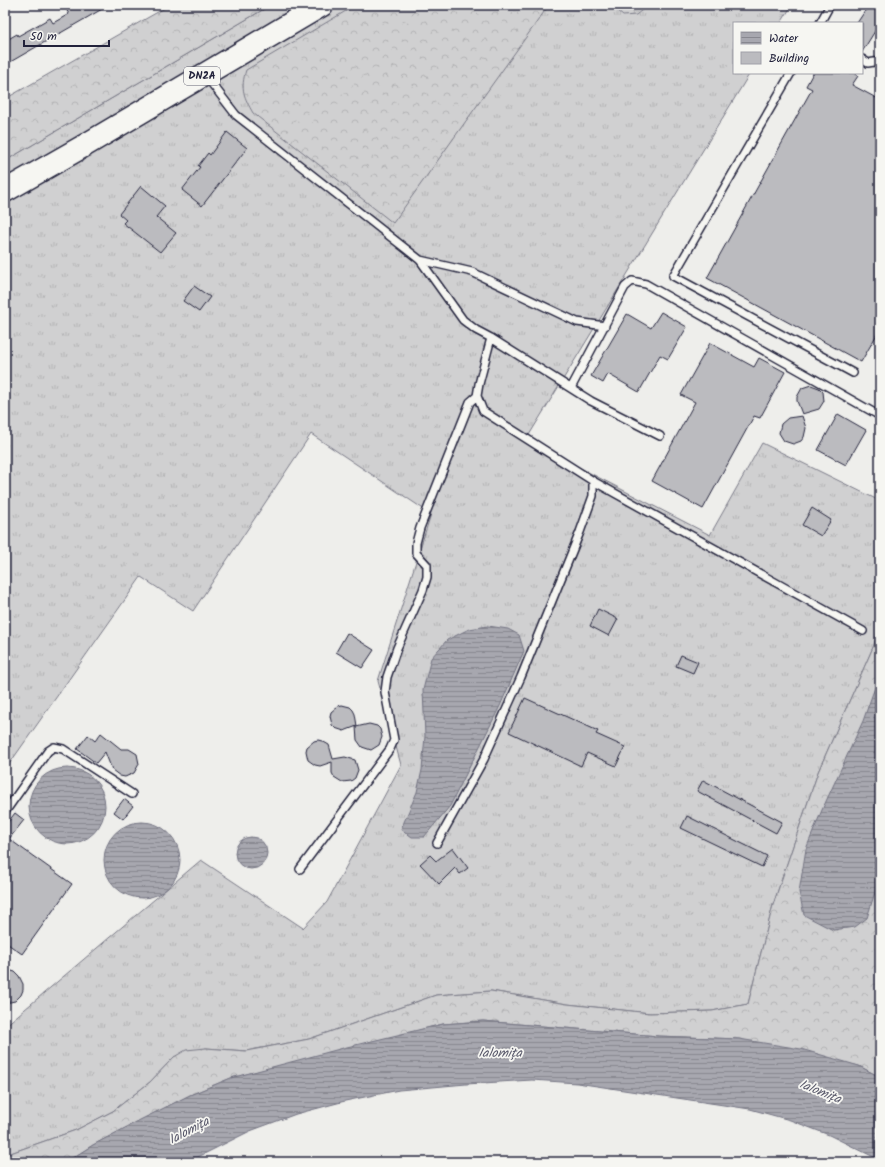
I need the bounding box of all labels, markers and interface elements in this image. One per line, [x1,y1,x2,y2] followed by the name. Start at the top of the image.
[24,22,109,48] scale bar
[733,22,863,74] legend
[30,27,57,46] text: 50 m
[769,29,799,48] text: Water
[769,49,809,68] text: Building
[184,67,220,85] road number: DN2A
[478,1043,523,1064] water label: Ialomița
[796,1074,845,1110] water label: Ialomița
[165,1111,214,1150] water label: Ialomița

